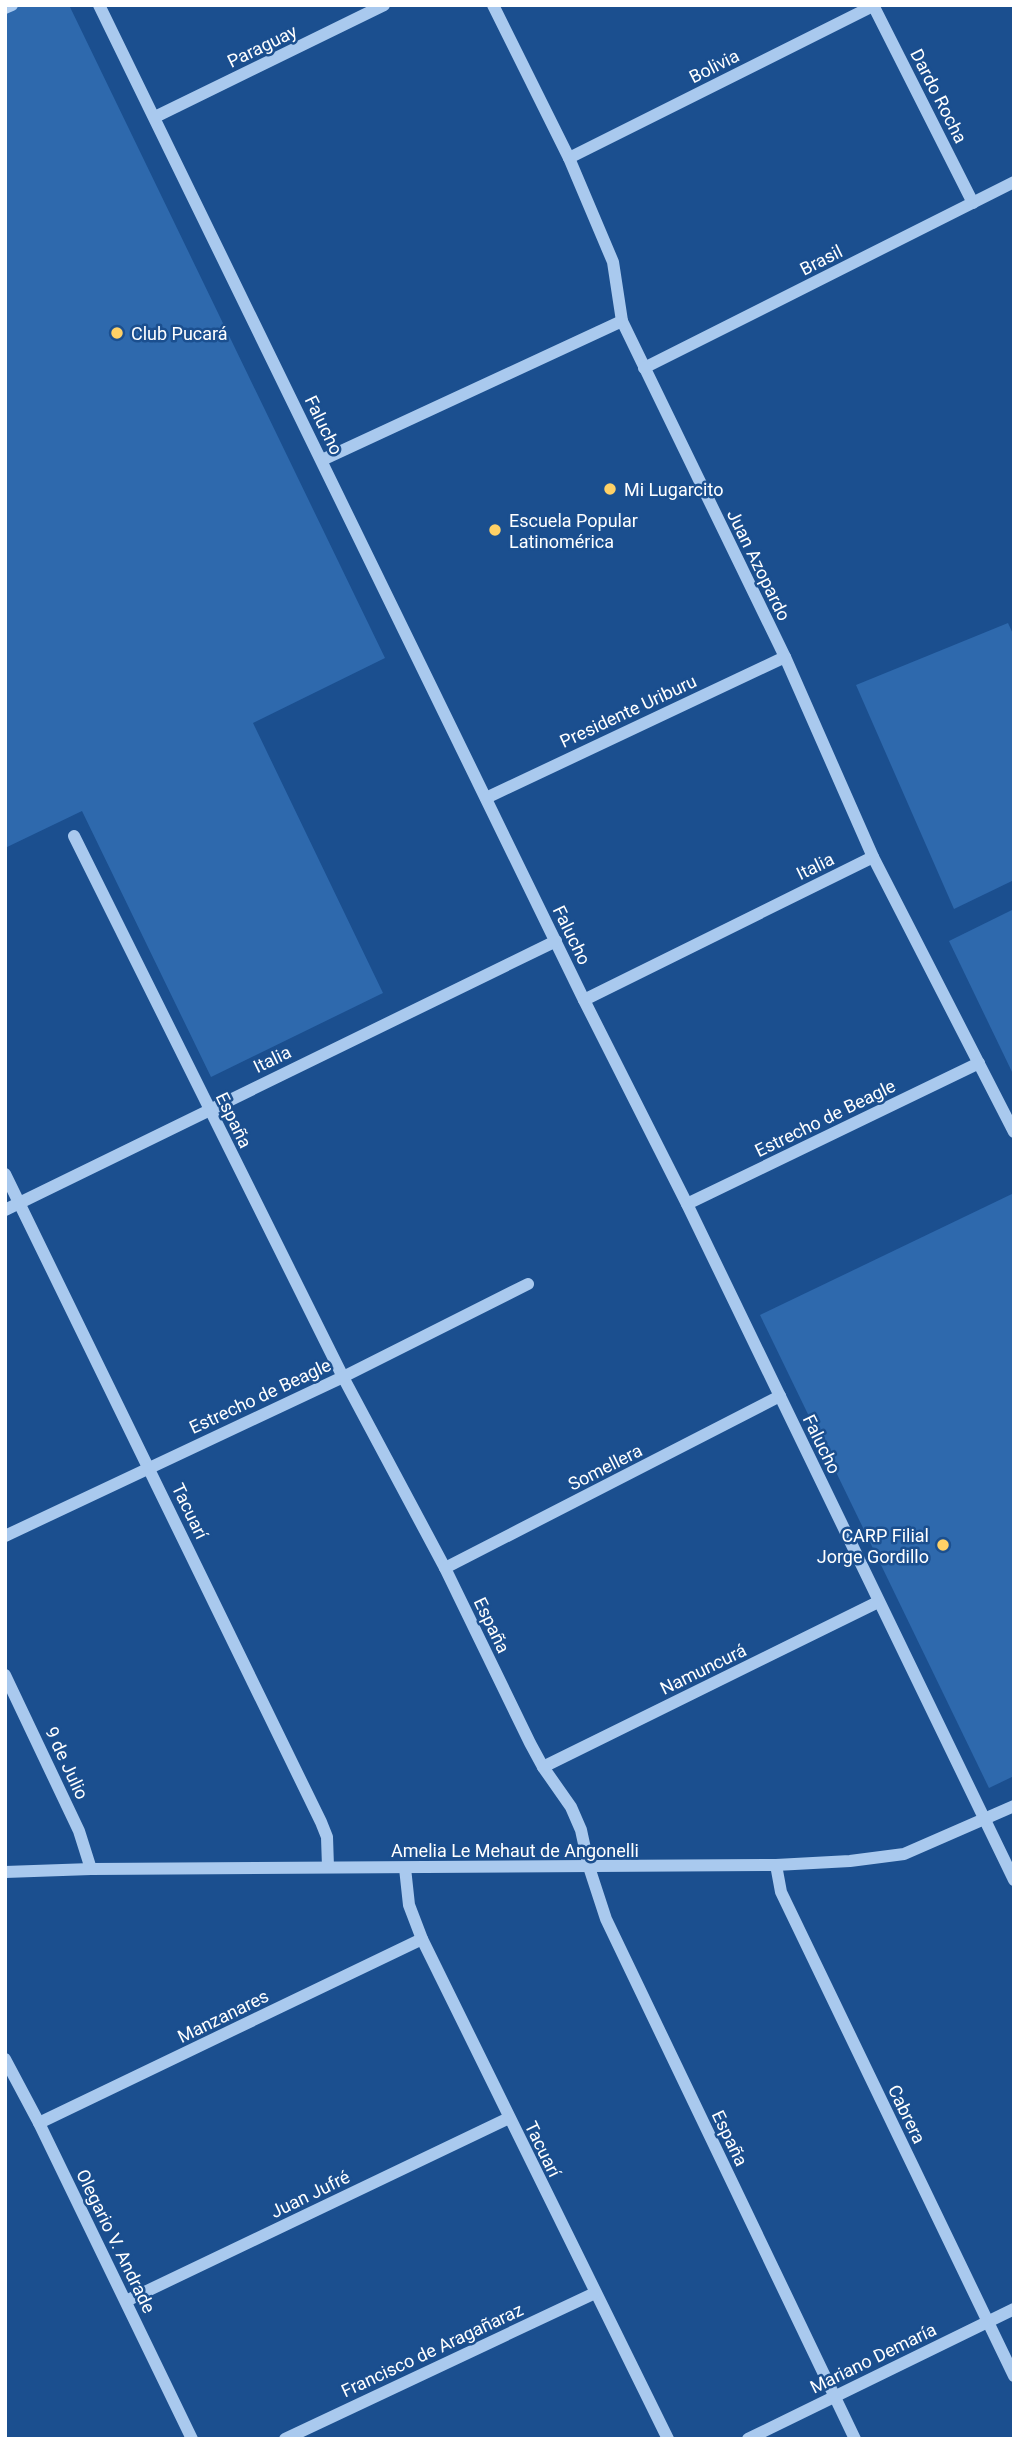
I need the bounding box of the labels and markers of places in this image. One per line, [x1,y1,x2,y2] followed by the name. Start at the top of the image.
[131,323,228,344] place label: Club Pucará
[109,325,125,341] marker: Club Pucará
[624,479,723,500] place label: Mi Lugarcito
[602,481,618,497] marker: Mi Lugarcito
[509,510,638,552] place label: Escuela Popular Latinomérica
[487,522,503,538] marker: Escuela Popular Latinomérica
[817,1525,929,1567] place label: CARP Filial Jorge Gordillo
[935,1537,951,1553] marker: CARP Filial Jorge Gordillo

